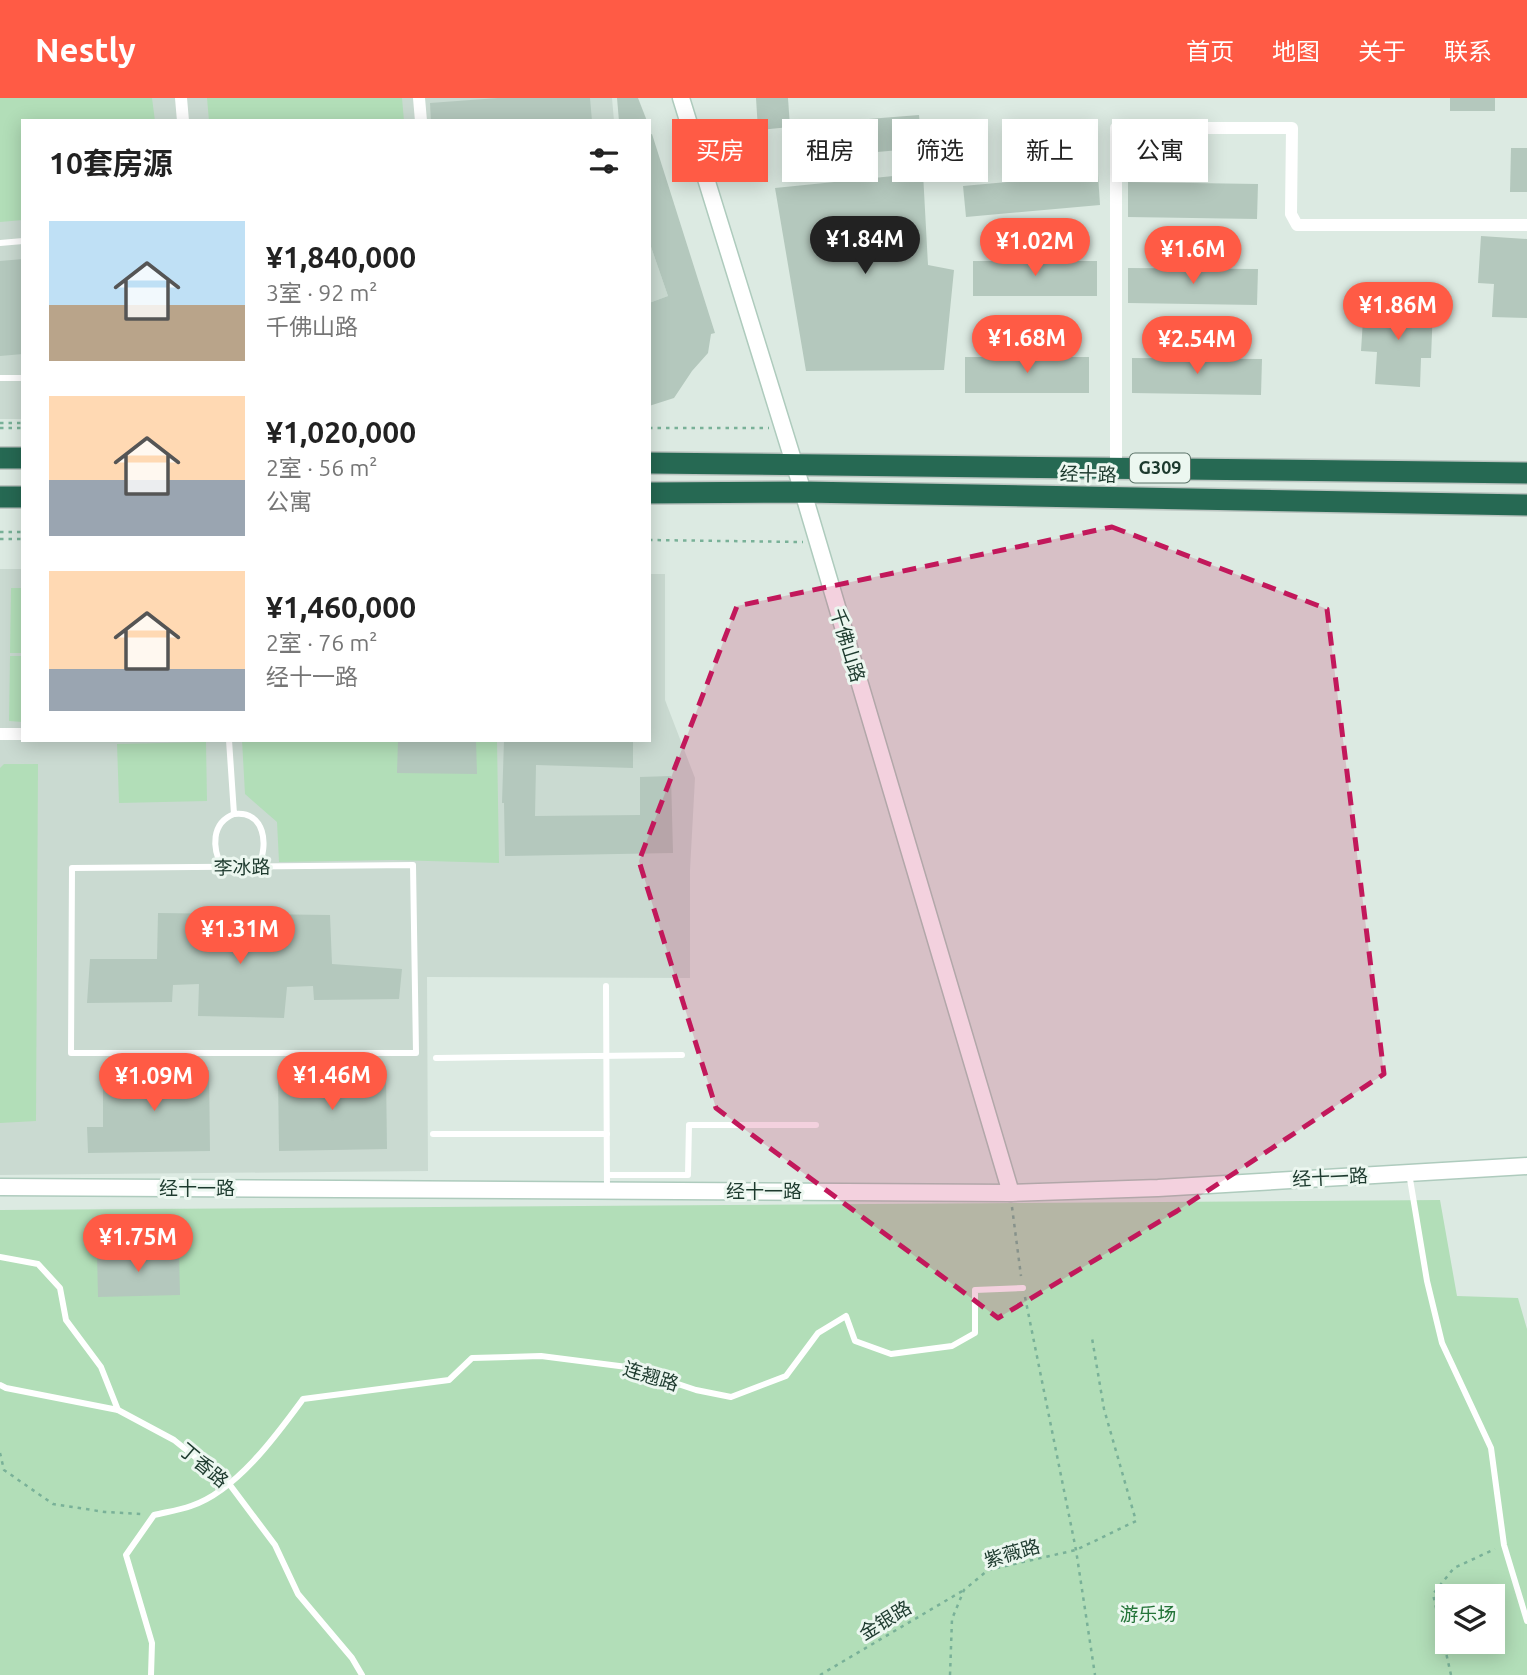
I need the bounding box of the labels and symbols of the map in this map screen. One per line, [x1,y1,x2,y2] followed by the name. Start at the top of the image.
[808,216,922,276] pin: ¥1.84M
[978,218,1092,278] pin: ¥1.02M
[1144,226,1242,286] pin: ¥1.6M
[1341,282,1455,342] pin: ¥1.86M
[970,316,1084,375] pin: ¥1.68M
[1140,316,1254,376] pin: ¥2.54M
[1130,454,1190,482] road number: G309
[1059,463,1117,485] street label: 经十路
[826,605,870,685] street label: 千佛山路
[213,856,271,878] street label: 李冰路
[183,906,297,966] pin: ¥1.31M
[275,1052,389,1112] pin: ¥1.46M
[97,1054,211,1113] pin: ¥1.09M
[1291,1164,1369,1190] street label: 经十一路
[159,1177,235,1199] street label: 经十一路
[726,1180,802,1202] street label: 经十一路
[81,1214,195,1274] pin: ¥1.75M
[621,1357,681,1395] street label: 连翘路
[175,1438,233,1492] street label: 丁香路
[982,1535,1042,1571] street label: 紫薇路
[855,1596,915,1644] street label: 金银路
[1119,1603,1177,1625] park label: 游乐场

